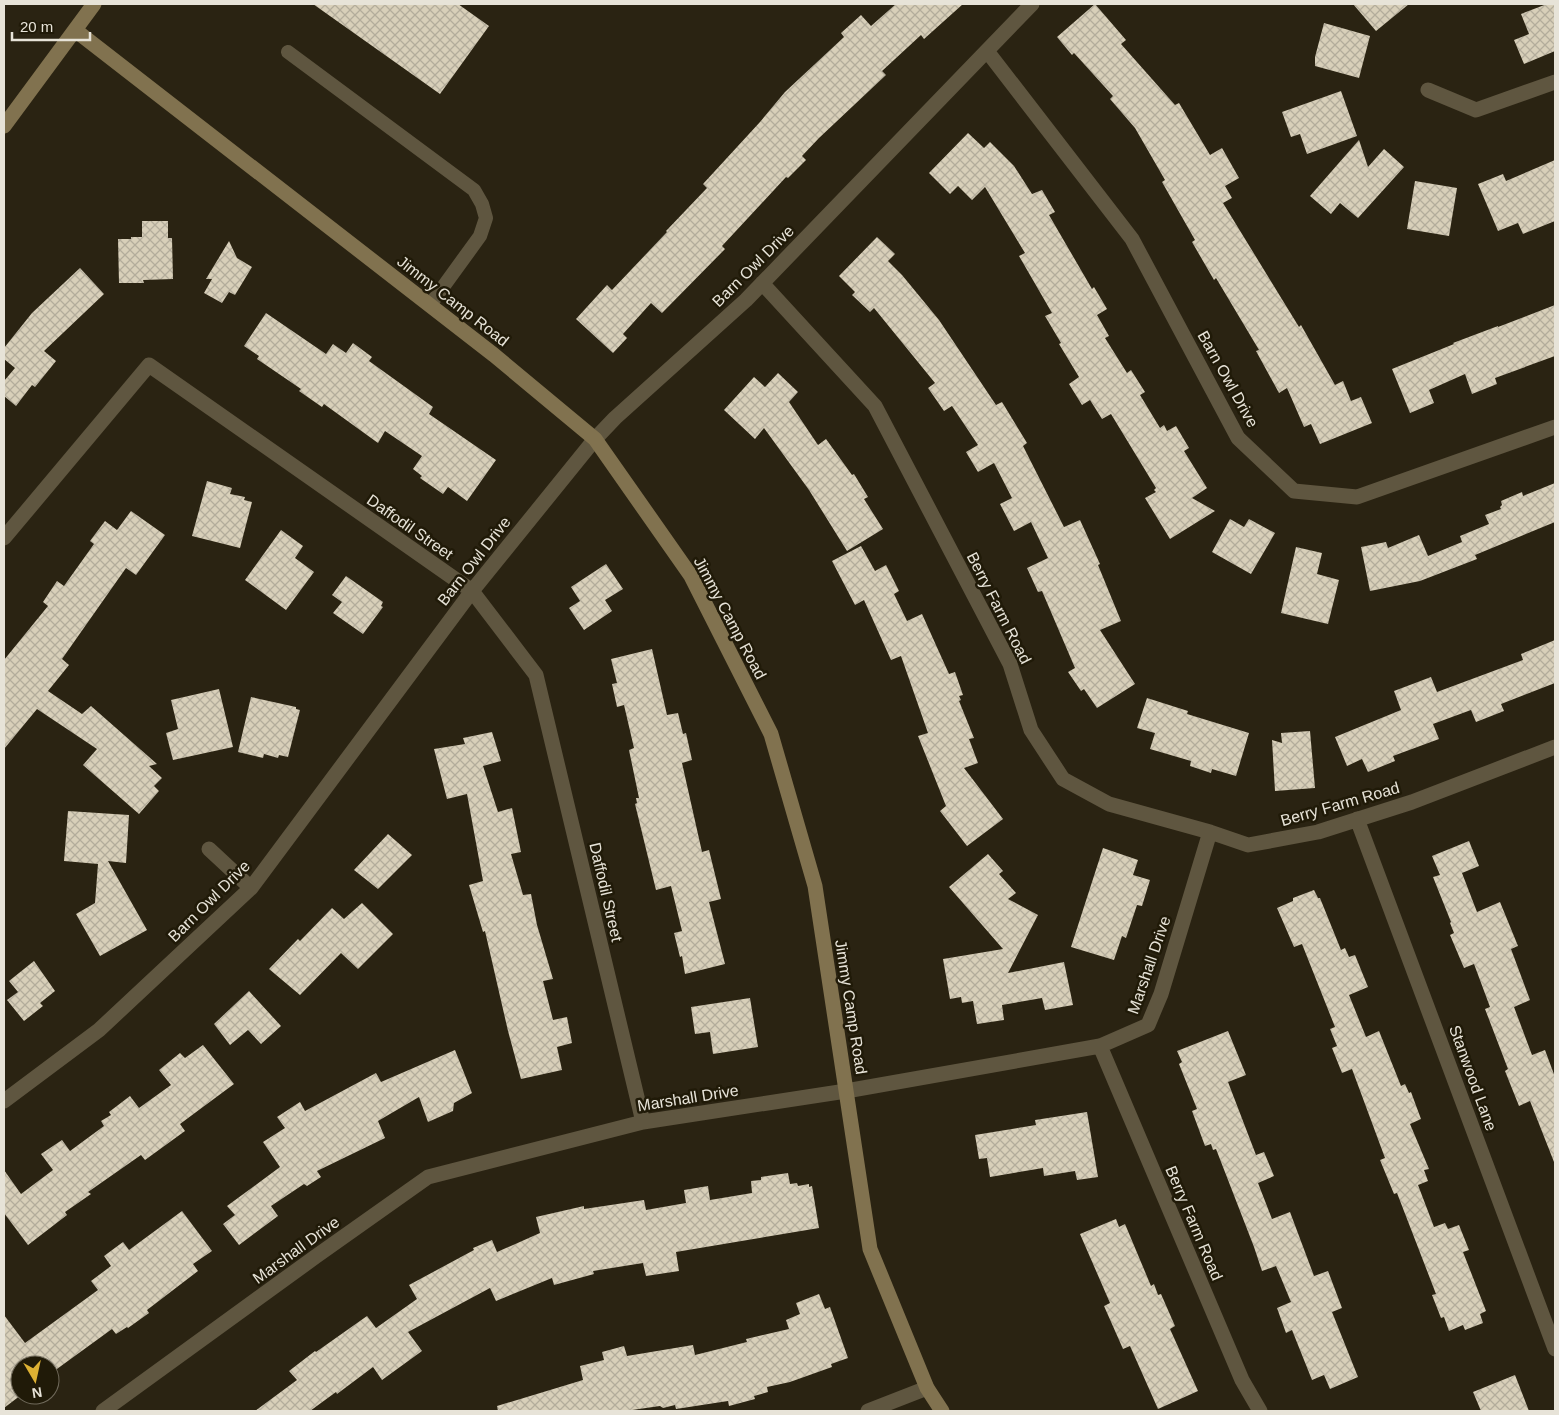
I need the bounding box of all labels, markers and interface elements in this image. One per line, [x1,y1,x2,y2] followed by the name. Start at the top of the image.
[12,10,90,42] scale bar
[20,18,53,35] text: 20 m
[709,222,797,310] street label: Barn Owl Drive
[394,252,512,350] street label: Jimmy Camp Road
[1194,328,1262,430] street label: Barn Owl Drive
[364,491,457,563] street label: Daffodil Street
[434,513,514,609] street label: Barn Owl Drive
[964,549,1034,667] street label: Berry Farm Road
[691,554,769,682] street label: Jimmy Camp Road
[1279,779,1401,829] street label: Berry Farm Road
[586,841,626,944] street label: Daffodil Street
[165,857,253,945] street label: Barn Owl Drive
[1124,914,1174,1016] street label: Marshall Drive
[832,938,870,1076] street label: Jimmy Camp Road
[1446,1023,1500,1133] street label: Stanwood Lane
[636,1082,740,1114] street label: Marshall Drive
[1162,1163,1226,1283] street label: Berry Farm Road
[250,1213,342,1287] street label: Marshall Drive
[10,1355,60,1405] north arrow
[31,1384,43,1402] text: N

